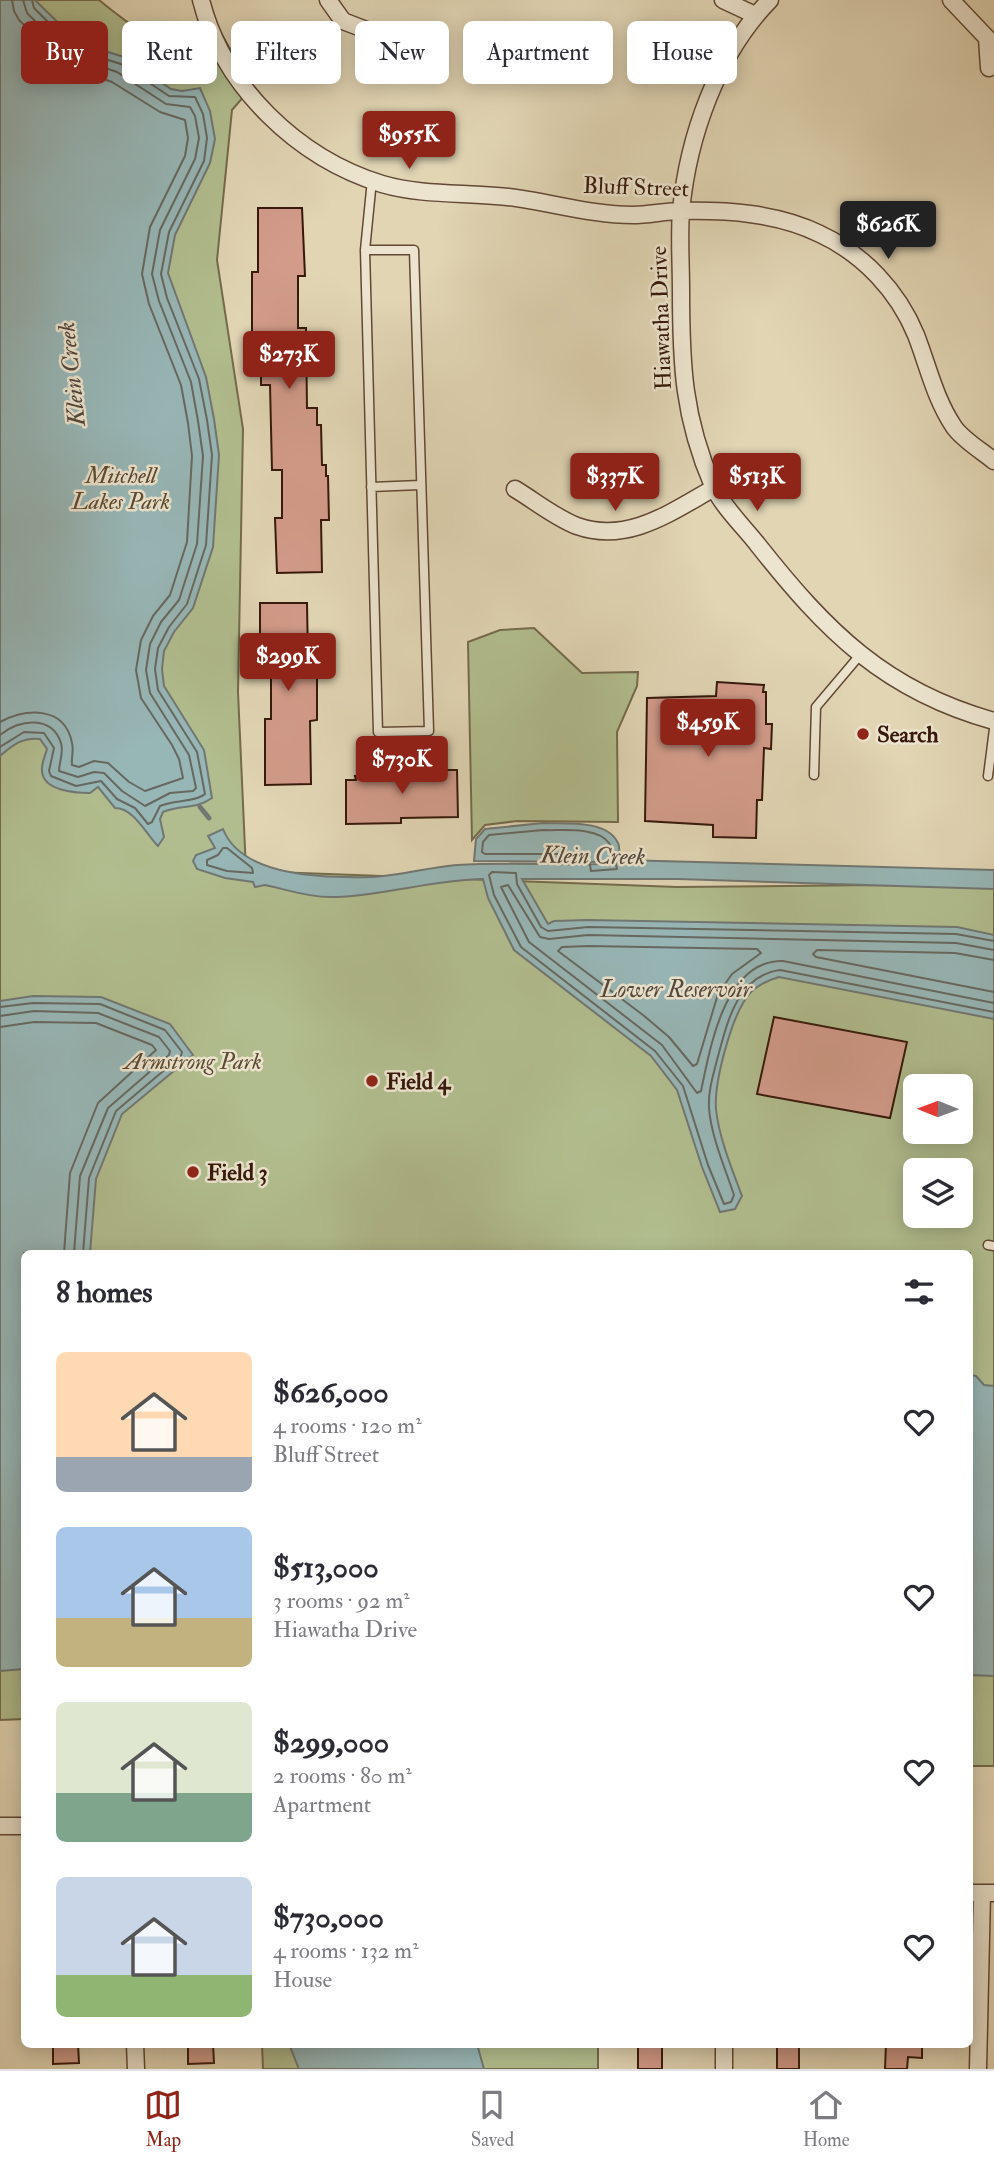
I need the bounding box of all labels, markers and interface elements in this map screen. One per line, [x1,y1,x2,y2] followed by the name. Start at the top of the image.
[21,21,108,84] chip: Buy
[122,21,217,84] chip: Rent
[231,21,341,84] chip: Filters
[355,21,449,84] chip: New
[463,21,613,84] chip: Apartment
[627,21,737,84] chip: House
[360,111,458,171] pin: $955K
[378,119,440,148] text: $955K
[582,171,690,203] street label: Bluff Street
[839,202,937,261] pin: $626K
[856,209,920,238] text: $626K
[644,245,678,391] street label: Hiawatha Drive
[51,320,93,429] water label: Klein Creek
[240,332,338,391] pin: $273K
[259,339,319,368] text: $273K
[566,454,664,513] pin: $337K
[708,454,806,513] pin: $513K
[71,461,170,516] park label: Mitchell Lakes Park
[586,461,644,490] text: $337K
[729,461,785,490] text: $513K
[239,634,337,693] pin: $299K
[256,641,320,670] text: $299K
[659,700,757,759] pin: $459K
[676,707,740,736] text: $459K
[877,720,939,749] place label: Search
[855,726,871,742] marker: Search
[353,736,451,796] pin: $730K
[372,744,432,773] text: $730K
[539,840,646,872] water label: Klein Creek
[599,974,753,1005] water label: Lower Reservoir
[121,1047,262,1076] park label: Armstrong Park
[386,1067,452,1096] place label: Field 4
[364,1073,380,1089] marker: Field 4
[903,1074,973,1144] north arrow
[903,1074,973,1228] map controls
[207,1158,268,1187] place label: Field 3
[903,1158,973,1228] button: layers
[185,1164,201,1180] marker: Field 3
[900,1273,938,1311] icon: filters
[56,1274,153,1311] text: 8 homes
[273,1374,389,1411] text: $626,000
[112,1380,196,1464] icon: home
[900,1403,938,1441] icon: heart
[273,1411,422,1440] text: 4 rooms · 120 m²
[273,1440,379,1469] text: Bluff Street
[273,1549,379,1586] text: $513,000
[112,1555,196,1639] icon: home
[900,1578,938,1616] icon: heart
[273,1586,410,1615] text: 3 rooms · 92 m²
[273,1615,417,1644] text: Hiawatha Drive
[273,1724,389,1761] text: $299,000
[112,1730,196,1814] icon: home
[900,1753,938,1791] icon: heart
[273,1761,412,1790] text: 2 rooms · 80 m²
[273,1790,371,1819] text: Apartment
[273,1899,384,1936] text: $730,000
[112,1905,196,1989] icon: home
[900,1928,938,1966] icon: heart
[273,1936,419,1965] text: 4 rooms · 132 m²
[273,1965,332,1994] text: House
[144,2086,182,2152] tab: Map
[471,2086,514,2152] tab: Saved
[803,2086,850,2152] tab: Home

